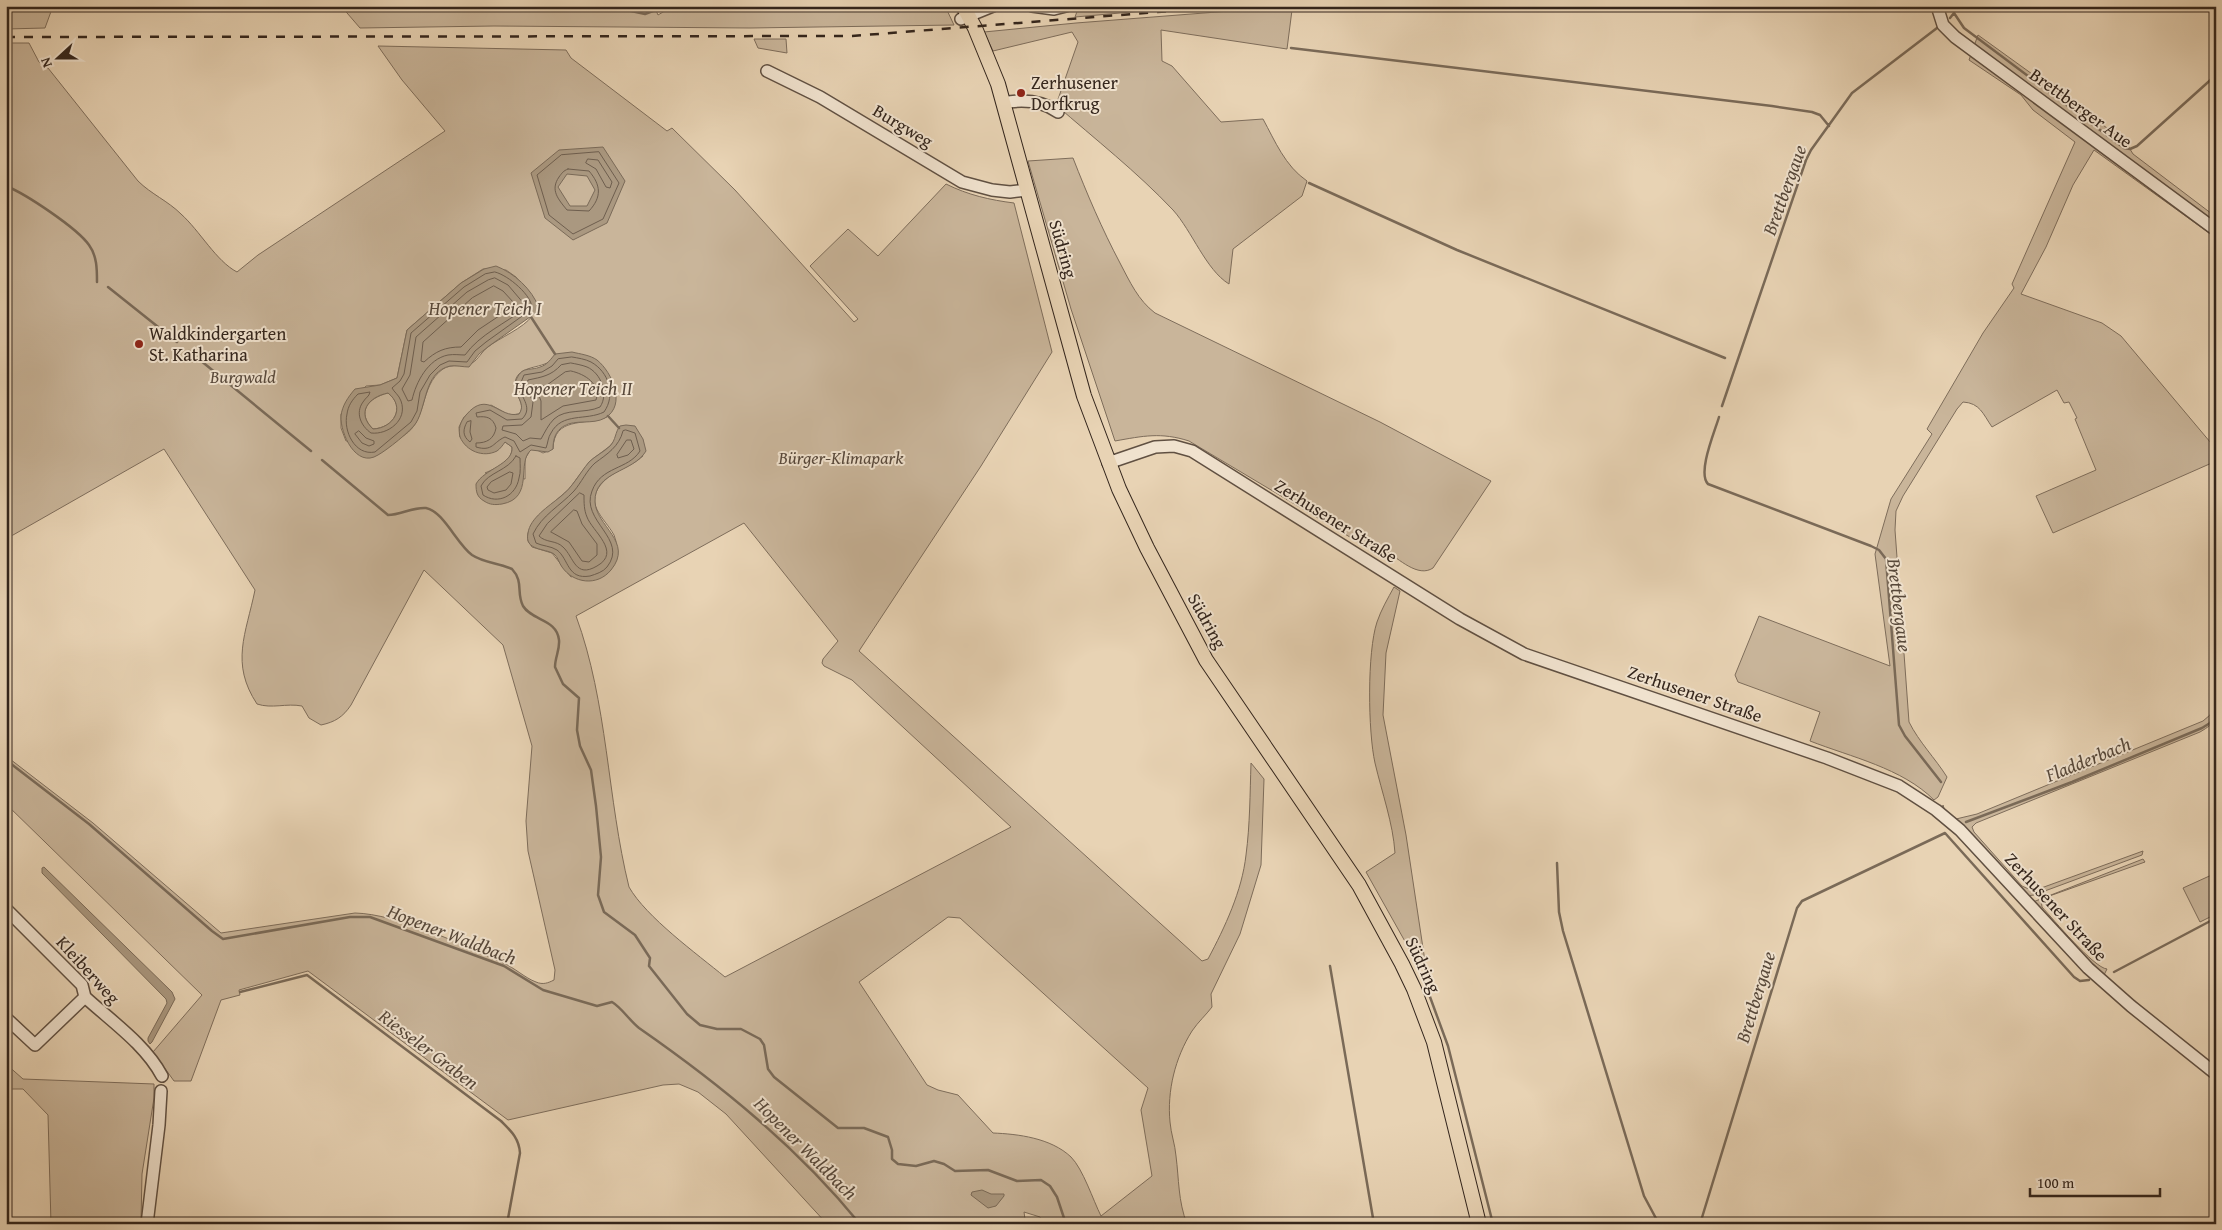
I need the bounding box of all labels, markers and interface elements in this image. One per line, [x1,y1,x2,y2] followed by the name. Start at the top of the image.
[32,32,82,82] north arrow
[35,54,57,71] text: N
[2024,61,2138,154] street label: Brettberger Aue
[1031,69,1118,117] place label: Zerhusener Dorfkrug
[1015,87,1027,99] marker: Zerhusener Dorfkrug
[868,97,939,154] street label: Burgweg
[1754,141,1813,240] water label: Brettbergaue
[1042,216,1085,281] street label: Südring
[428,294,542,322] water label: Hopener Teich I
[149,320,286,368] place label: Waldkindergarten St. Katharina
[133,338,145,350] marker: Waldkindergarten St. Katharina
[209,363,276,390] park label: Burgwald
[513,374,633,402] water label: Hopener Teich II
[778,444,904,471] park label: Bürger-Klimapark
[1269,472,1403,569] street label: Zerhusener Straße
[1880,556,1920,654] water label: Brettbergaue
[1181,588,1234,653] street label: Südring
[1624,658,1766,729] street label: Zerhusener Straße
[2040,729,2135,789] water label: Fladderbach
[1999,846,2114,967] street label: Zerhusener Straße
[382,896,521,972] water label: Hopener Waldbach
[50,929,127,1010] street label: Kleiberweg
[1399,932,1448,998] street label: Südring
[1728,948,1782,1047] water label: Brettbergaue
[372,1001,485,1096] water label: Riesseler Graben
[747,1089,864,1206] water label: Hopener Waldbach
[2030,1165,2160,1197] scale bar
[2037,1172,2075,1193] text: 100 m

